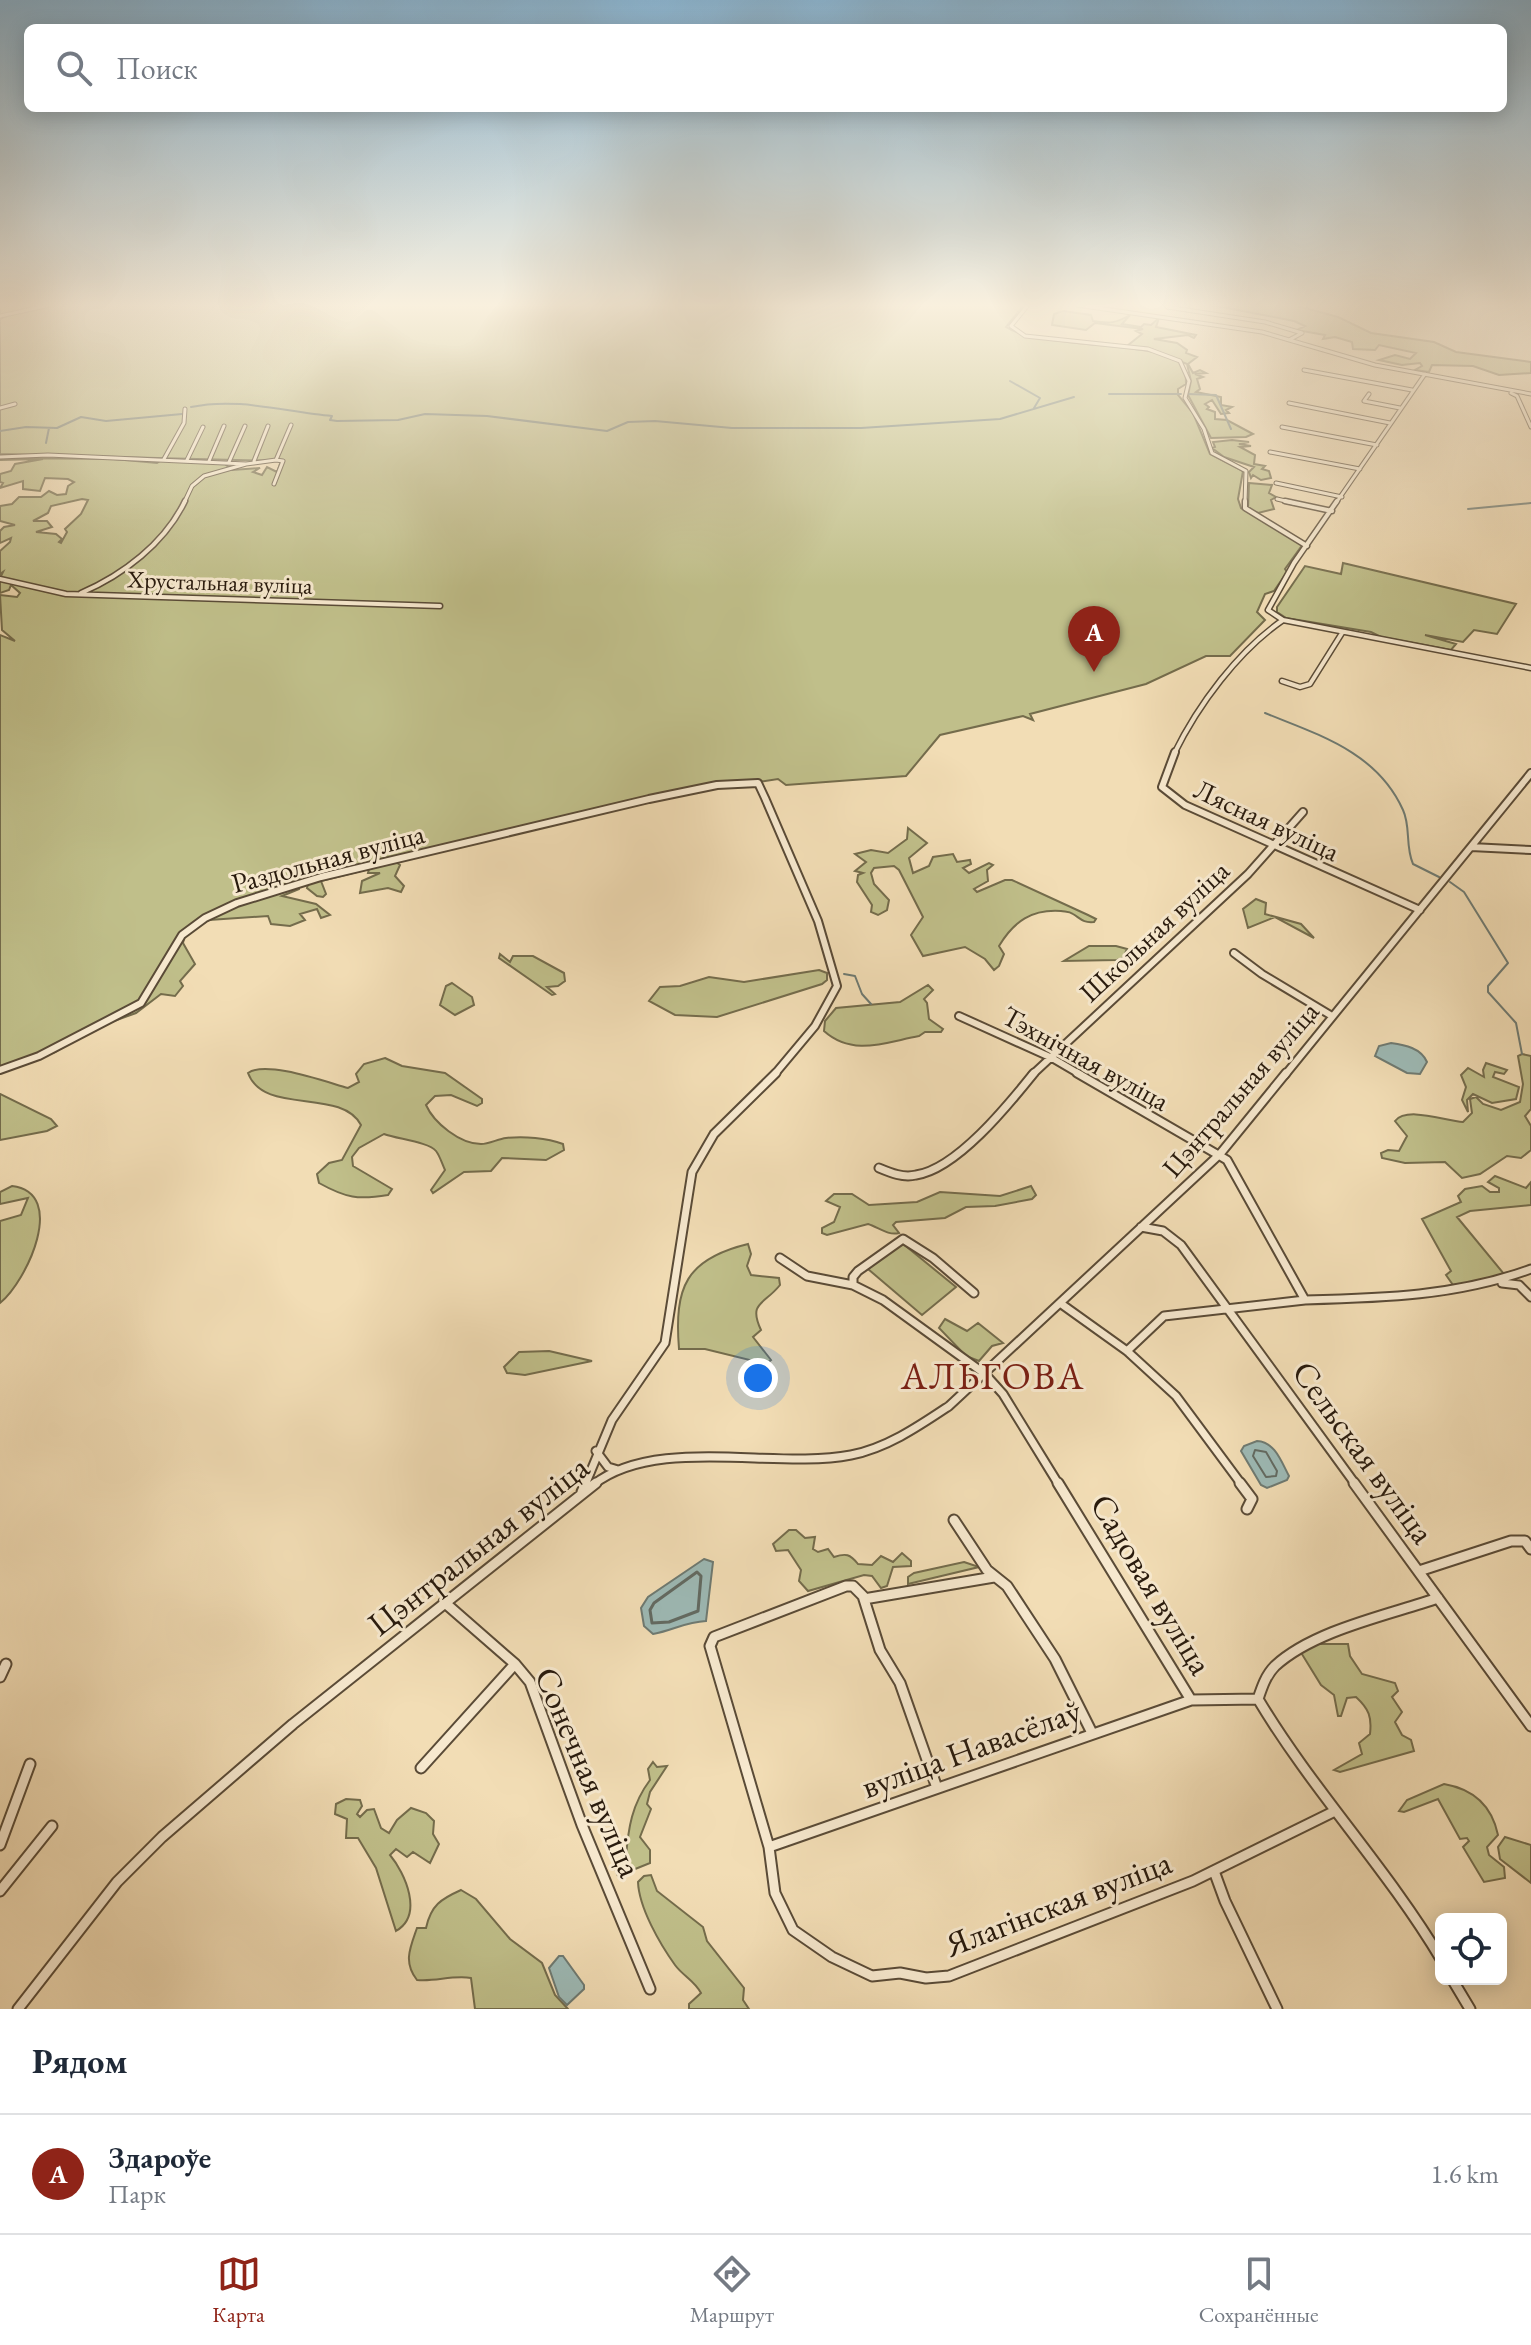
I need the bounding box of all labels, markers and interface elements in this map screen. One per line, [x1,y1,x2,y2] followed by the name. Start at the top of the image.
[24,24,1507,112] search box
[52,46,96,90] icon: search
[116,49,198,88] text: Поиск
[126,563,314,601] street label: Хрустальная вуліца
[1068,606,1120,672] pin: A
[1189,771,1346,870] street label: Лясная вуліца
[228,815,429,901] street label: Раздольная вуліца
[1071,852,1237,1010] street label: Школьная вуліца
[1154,993,1327,1184] street label: Цэнтральная вуліца
[996,997,1177,1119] street label: Тэхнічная вуліца
[900,1351,1085,1400] district label: АЛЬГОВА
[1283,1352,1445,1553] street label: Сельская вуліца
[738,1358,778,1398] your location
[358,1445,598,1645] street label: Цэнтральная вуліца
[1081,1485,1224,1683] street label: Садовая вуліца
[525,1660,653,1884] street label: Сонечная вуліца
[855,1688,1088,1808] street label: вуліца Навасёлаў
[938,1839,1178,1967] street label: Ялагінская вуліца
[1435,1913,1507,1985] map controls
[1435,1913,1507,1985] button: locate
[32,2039,127,2083] text: Рядом
[108,2138,211,2177] text: Здароўе
[49,2157,67,2191] text: A
[1430,2157,1499,2191] text: 1.6 km
[108,2177,166,2211] text: Парк
[212,2252,265,2329] tab: Карта
[690,2252,774,2329] tab: Маршрут
[1199,2252,1319,2329] tab: Сохранённые

